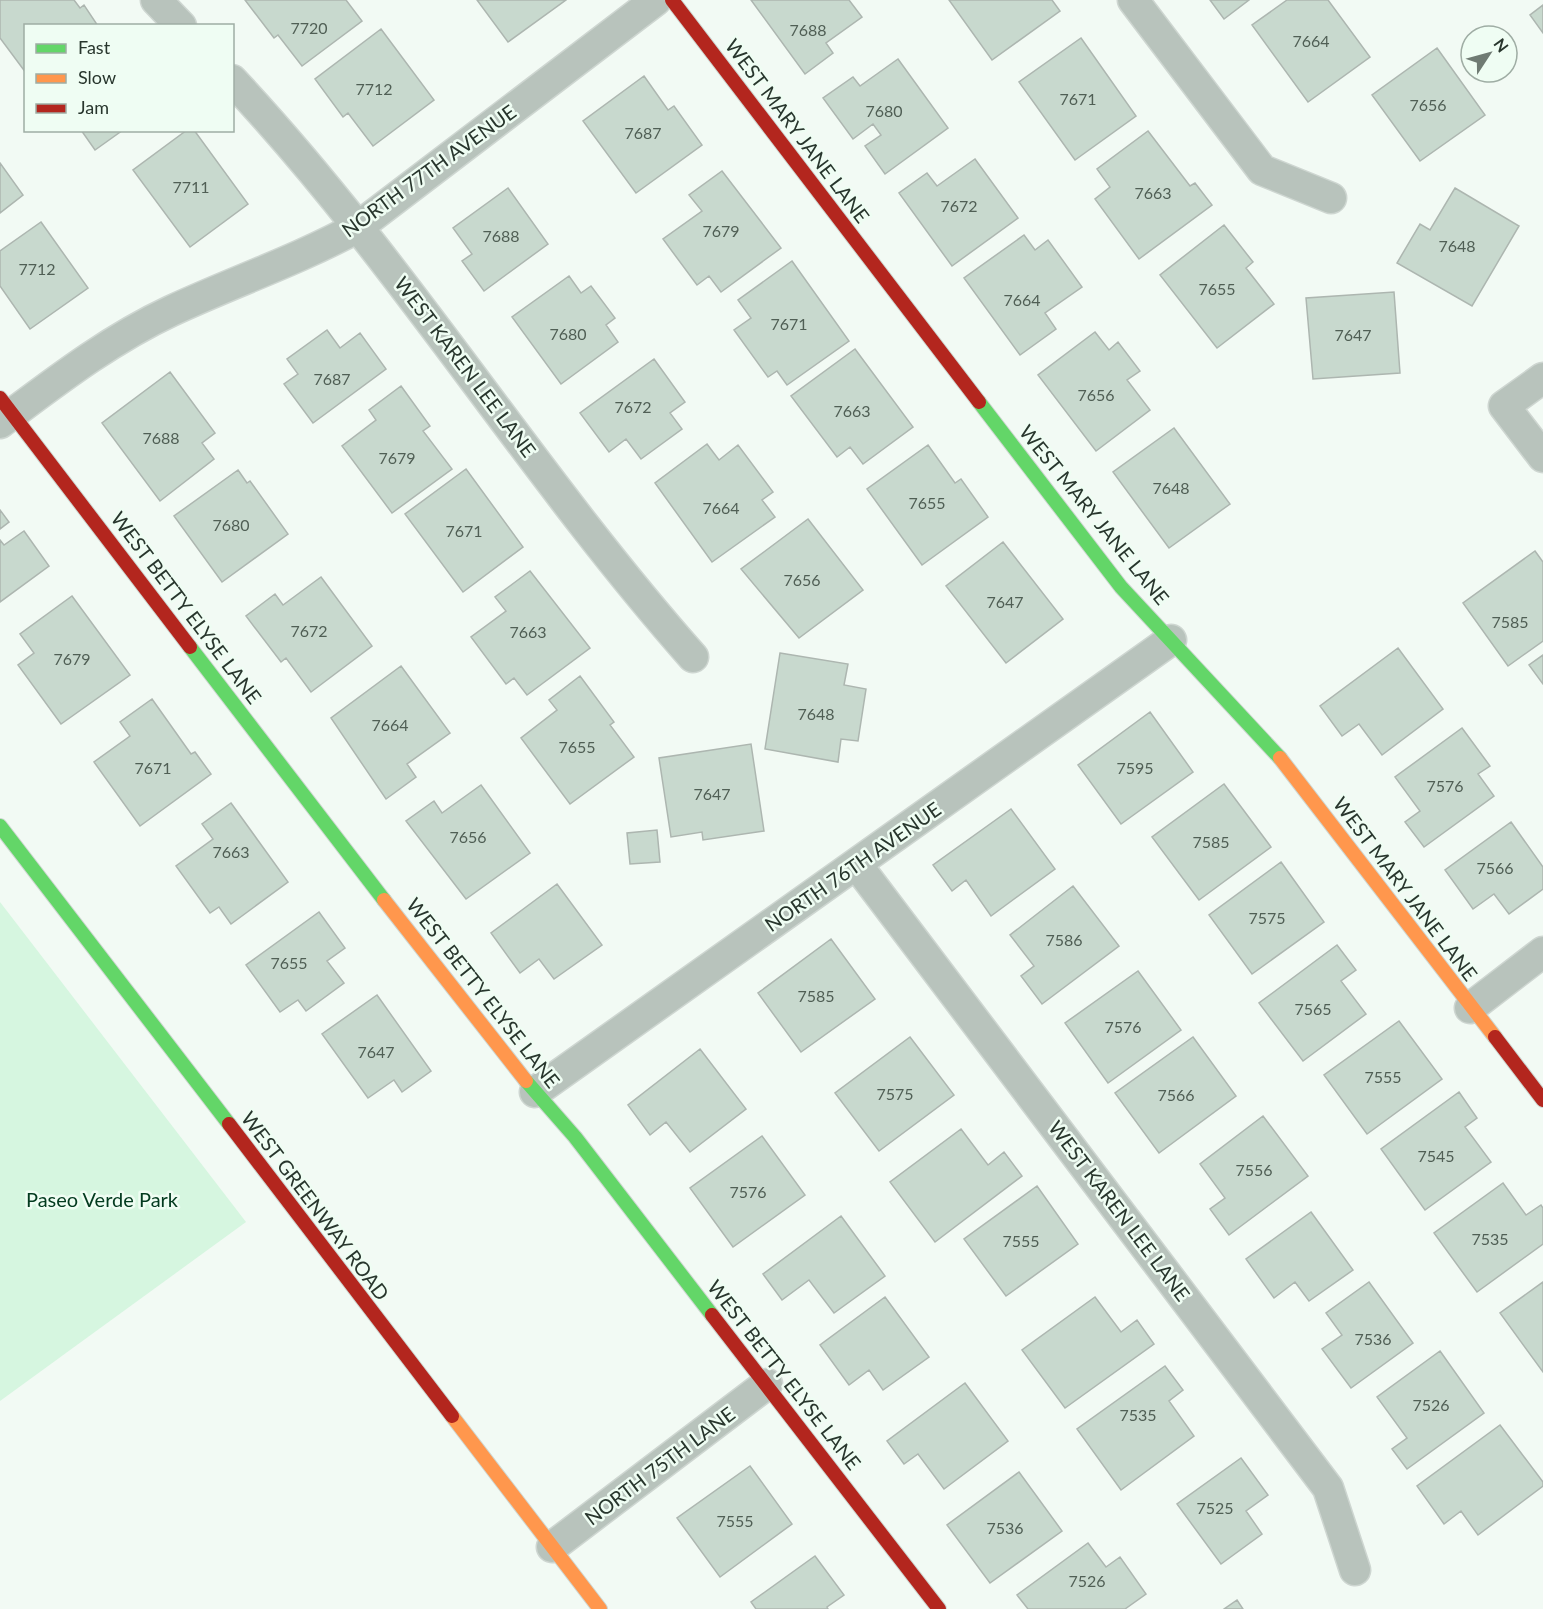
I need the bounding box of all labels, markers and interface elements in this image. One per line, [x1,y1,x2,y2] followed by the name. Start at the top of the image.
[290,18,328,37] house number: 7720
[789,20,827,39] house number: 7688
[24,24,234,132] legend
[1459,24,1519,84] north arrow
[1292,31,1330,50] house number: 7664
[721,34,875,227] street label: WEST MARY JANE LANE
[1490,34,1513,55] text: N
[78,36,111,58] text: Fast
[78,66,116,88] text: Slow
[355,79,393,98] house number: 7712
[1059,89,1097,108] house number: 7671
[1409,95,1447,114] house number: 7656
[78,96,109,118] text: Jam
[337,99,520,241] street label: NORTH 77TH AVENUE
[865,101,903,120] house number: 7680
[624,123,662,142] house number: 7687
[172,177,210,196] house number: 7711
[1134,183,1172,202] house number: 7663
[940,196,978,215] house number: 7672
[702,221,740,240] house number: 7679
[482,226,520,245] house number: 7688
[1438,236,1476,255] house number: 7648
[18,259,56,278] house number: 7712
[390,271,542,461] street label: WEST KAREN LEE LANE
[1198,279,1236,298] house number: 7655
[1003,290,1041,309] house number: 7664
[770,314,808,333] house number: 7671
[549,324,587,343] house number: 7680
[1334,325,1372,344] house number: 7647
[313,369,351,388] house number: 7687
[1077,385,1115,404] house number: 7656
[614,397,652,416] house number: 7672
[833,401,871,420] house number: 7663
[1015,420,1175,609] street label: WEST MARY JANE LANE
[142,428,180,447] house number: 7688
[378,448,416,467] house number: 7679
[1152,478,1190,497] house number: 7648
[908,493,946,512] house number: 7655
[702,498,740,517] house number: 7664
[107,507,267,708] street label: WEST BETTY ELYSE LANE
[212,515,250,534] house number: 7680
[445,521,483,540] house number: 7671
[783,570,821,589] house number: 7656
[986,592,1024,611] house number: 7647
[1491,612,1529,631] house number: 7585
[290,621,328,640] house number: 7672
[509,622,547,641] house number: 7663
[53,649,91,668] house number: 7679
[797,704,835,723] house number: 7648
[371,715,409,734] house number: 7664
[558,737,596,756] house number: 7655
[134,758,172,777] house number: 7671
[1116,758,1154,777] house number: 7595
[1426,776,1464,795] house number: 7576
[693,784,731,803] house number: 7647
[1329,792,1483,985] street label: WEST MARY JANE LANE
[760,796,945,936] street label: NORTH 76TH AVENUE
[449,827,487,846] house number: 7656
[1192,832,1230,851] house number: 7585
[212,842,250,861] house number: 7663
[1476,858,1514,877] house number: 7566
[402,893,565,1092] street label: WEST BETTY ELYSE LANE
[1248,908,1286,927] house number: 7575
[1045,930,1083,949] house number: 7586
[270,953,308,972] house number: 7655
[797,986,835,1005] house number: 7585
[1294,999,1332,1018] house number: 7565
[1104,1017,1142,1036] house number: 7576
[357,1042,395,1061] house number: 7647
[1364,1067,1402,1086] house number: 7555
[876,1084,914,1103] house number: 7575
[1157,1085,1195,1104] house number: 7566
[237,1106,395,1305] street label: WEST GREENWAY ROAD
[1044,1115,1196,1305] street label: WEST KAREN LEE LANE
[1417,1146,1455,1165] house number: 7545
[1235,1160,1273,1179] house number: 7556
[729,1182,767,1201] house number: 7576
[26,1187,179,1211] park label: Paseo Verde Park
[1471,1229,1509,1248] house number: 7535
[1002,1231,1040,1250] house number: 7555
[703,1275,866,1474] street label: WEST BETTY ELYSE LANE
[1354,1329,1392,1348] house number: 7536
[1412,1395,1450,1414] house number: 7526
[580,1401,739,1529] street label: NORTH 75TH LANE
[1119,1405,1157,1424] house number: 7535
[1196,1498,1234,1517] house number: 7525
[716,1511,754,1530] house number: 7555
[986,1518,1024,1537] house number: 7536
[1068,1571,1106,1590] house number: 7526

